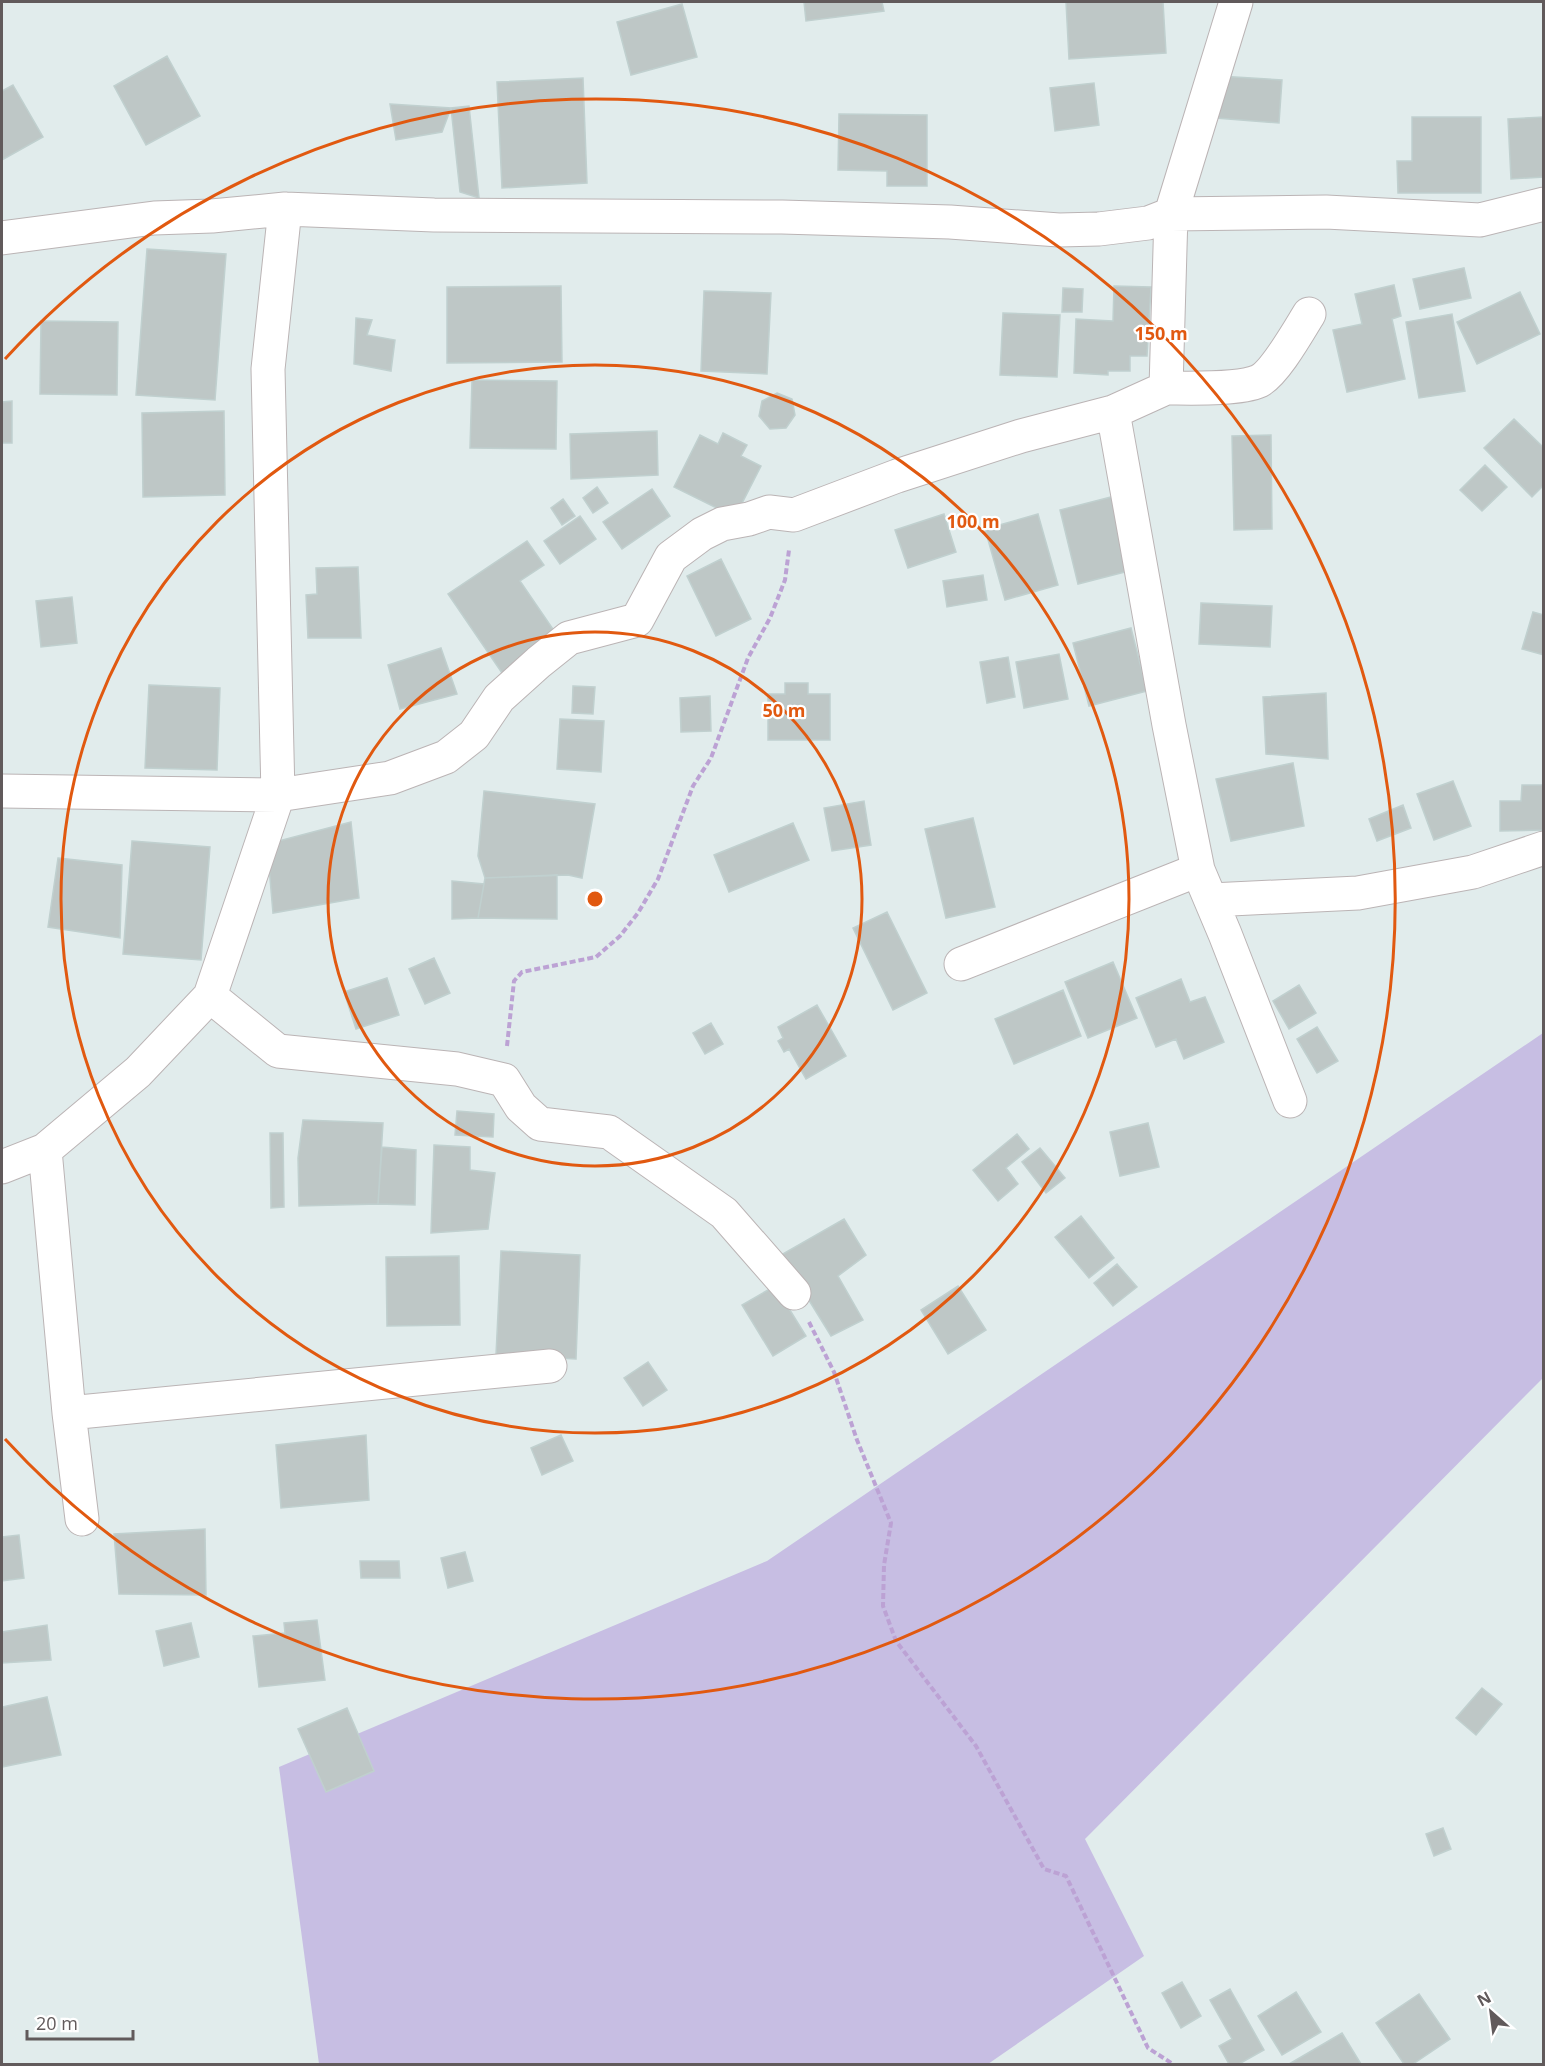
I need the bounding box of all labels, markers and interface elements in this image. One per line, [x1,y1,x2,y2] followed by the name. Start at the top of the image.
[1134,321,1188,345] text: 150 m
[946,509,1000,533] text: 100 m
[763,698,805,722] text: 50 m
[585,889,605,909] centre of rings
[1461,1982,1521,2042] north arrow
[1473,1986,1495,2012] text: N
[27,2003,134,2041] scale bar
[36,2011,78,2035] text: 20 m

